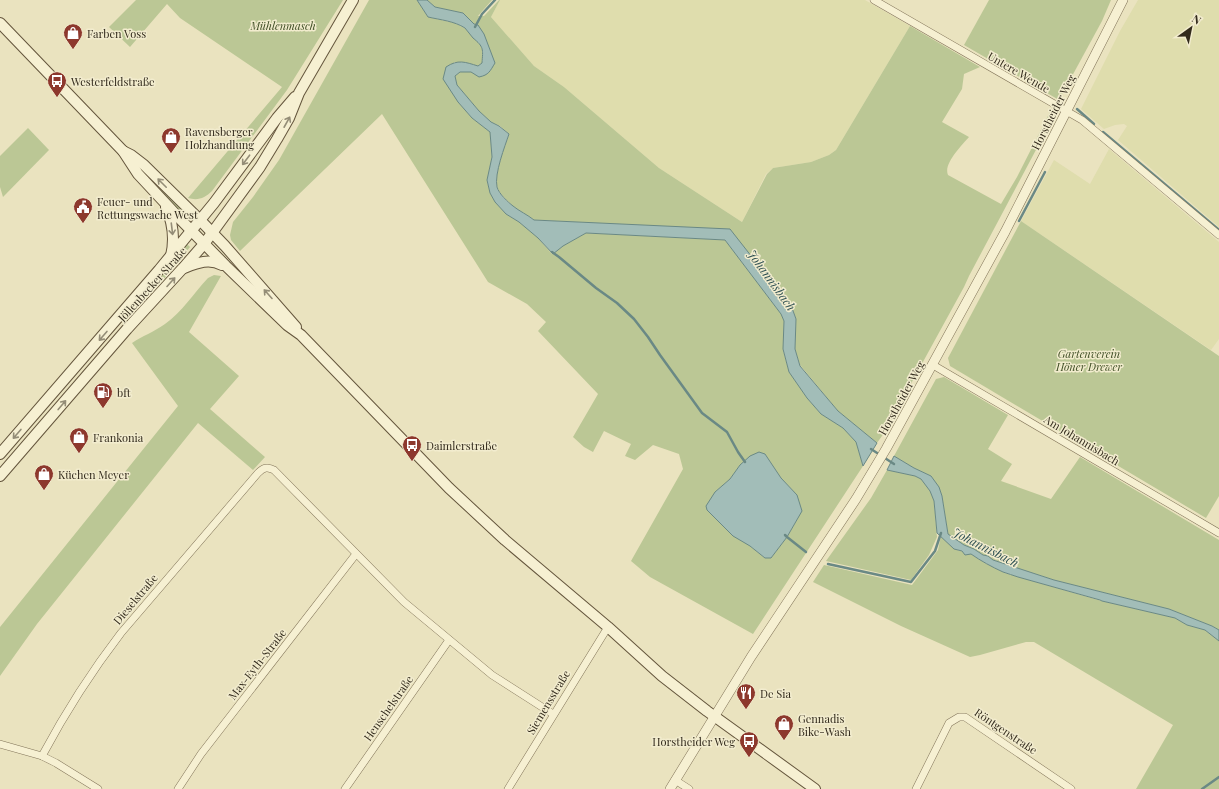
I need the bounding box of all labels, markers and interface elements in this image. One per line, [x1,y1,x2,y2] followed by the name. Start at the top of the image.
[1171,8,1211,48] north arrow
[1189,11,1204,28] text: N
[249,18,316,33] park label: Mühlenmasch
[62,22,84,50] shop icon: Farben Voss
[87,26,146,41] place label: Farben Voss
[985,48,1053,96] street label: Untere Wende
[46,70,68,98] bus stop icon: Westerfeldstraße
[1028,72,1079,152] street label: Horstheider Weg
[70,74,155,89] place label: Westerfeldstraße
[283,116,291,128] one-way arrow
[185,124,254,152] place label: Ravensberger Holzhandlung
[160,126,182,154] shop icon: Ravensberger Holzhandlung
[242,154,251,165] one-way arrow
[157,178,167,188] one-way arrow
[97,194,198,222] place label: Feuer- und Rettungswache West
[72,196,94,224] public building icon: Feuer- und Rettungswache West
[168,222,176,235] one-way arrow
[114,243,190,325] street label: Jöllenbecker Straße
[744,246,800,314] water label: Johannisbach
[166,277,176,287] one-way arrow
[264,289,273,300] one-way arrow
[98,331,108,341] one-way arrow
[1055,346,1122,374] park label: Gartenverein Höner Drewer
[874,358,928,438] street label: Horstheider Weg
[92,381,114,409] fuel station icon: bft
[117,385,131,400] place label: bft
[58,399,67,410] one-way arrow
[1041,411,1123,469] street label: Am Johannisbach
[68,426,90,454] shop icon: Frankonia
[13,429,22,439] one-way arrow
[93,430,144,445] place label: Frankonia
[401,434,423,462] bus stop icon: Daimlerstraße
[426,438,497,453] place label: Daimlerstraße
[33,463,55,491] shop icon: Küchen Meyer
[58,467,129,482] place label: Küchen Meyer
[950,524,1022,570] water label: Johannisbach
[109,570,161,627] street label: Dieselstraße
[225,625,290,702] street label: Max-Eyth-Straße
[523,667,573,737] street label: Siemensstraße
[360,672,416,744] street label: Henschelstraße
[735,682,757,710] restaurant icon: De Sia
[760,686,791,701] place label: De Sia
[972,705,1041,758] street label: Röntgenstraße
[798,711,852,739] place label: Gennadis Bike-Wash
[773,713,795,741] shop icon: Gennadis Bike-Wash
[738,730,760,758] bus stop icon: Horstheider Weg
[652,734,735,749] place label: Horstheider Weg

